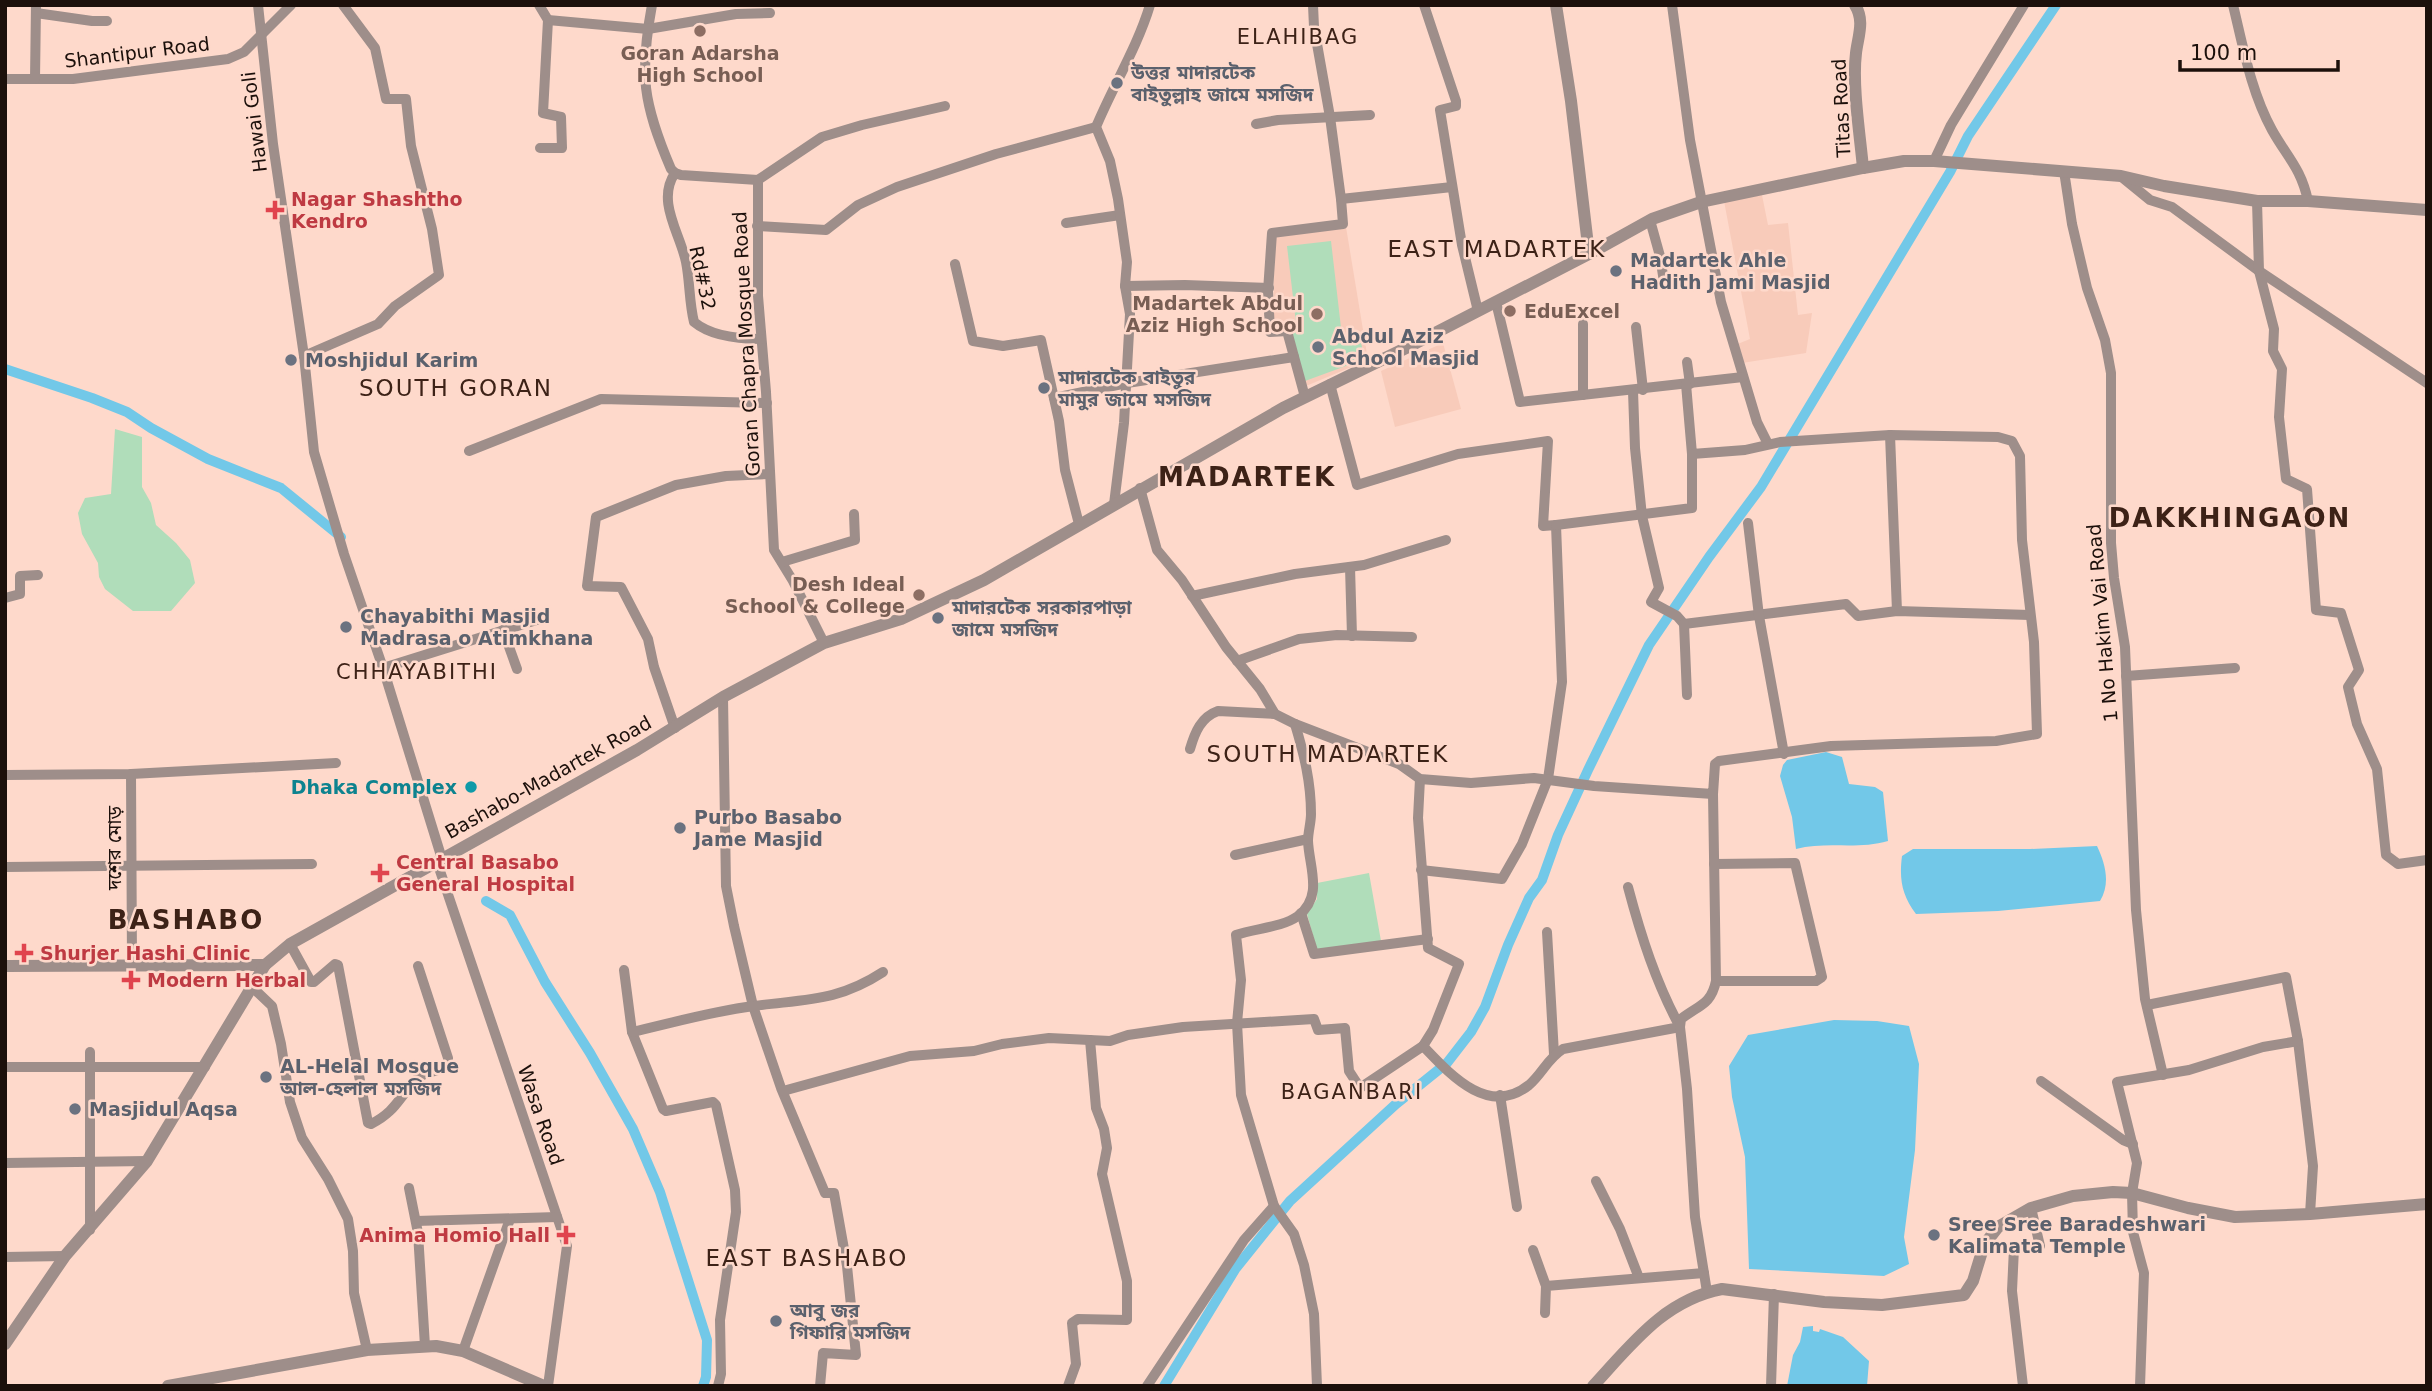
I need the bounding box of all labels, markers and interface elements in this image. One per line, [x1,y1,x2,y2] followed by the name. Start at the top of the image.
[692,23,708,39] marker: Goran Adarsha High School
[1237,25,1359,49] district label: ELAHIBAG
[2180,28,2338,72] scale bar
[63,32,211,72] street label: Shantipur Road
[2190,41,2257,65] text: 100 m
[620,42,780,86] place label: Goran Adarsha High School
[1827,58,1855,159] street label: Titas Road
[1130,61,1314,107] place label: উত্তর মাদারটেক বাইতুল্লাহ জামে মসজিদ
[237,70,271,174] street label: Hawai Goli
[1109,75,1125,91] marker: উত্তর মাদারটেক বাইতুল্লাহ জামে মসজিদ
[291,188,463,232] place label: Nagar Shashtho Kendro
[265,200,285,220] marker: Nagar Shashtho Kendro
[728,211,764,477] street label: Goran Chapra Mosque Road
[1388,236,1606,262] district label: EAST MADARTEK
[685,244,721,312] street label: Rd#32
[1630,249,1831,293] place label: Madartek Ahle Hadith Jami Masjid
[1608,263,1624,279] marker: Madartek Ahle Hadith Jami Masjid
[1126,292,1303,336] place label: Madartek Abdul Aziz High School
[1524,300,1620,322] place label: EduExcel
[1502,303,1518,319] marker: EduExcel
[1309,306,1325,322] marker: Madartek Abdul Aziz High School
[1332,325,1479,369] place label: Abdul Aziz School Masjid
[1310,339,1326,355] marker: Abdul Aziz School Masjid
[305,349,478,371] place label: Moshjidul Karim
[283,352,299,368] marker: Moshjidul Karim
[1057,366,1211,411] place label: মাদারটেক বাইতুর মামুর জামে মসজিদ
[359,375,553,401] district label: SOUTH GORAN
[1036,380,1052,396] marker: মাদারটেক বাইতুর মামুর জামে মসজিদ
[1158,462,1336,492] district label: MADARTEK
[2109,503,2351,533] district label: DAKKHINGAON
[2082,523,2122,723] street label: 1 No Hakim Vai Road
[725,573,905,617] place label: Desh Ideal School & College
[911,587,927,603] marker: Desh Ideal School & College
[951,596,1132,640] place label: মাদারটেক সরকারপাড়া জামে মসজিদ
[360,605,593,649] place label: Chayabithi Masjid Madrasa o Atimkhana
[930,610,946,626] marker: মাদারটেক সরকারপাড়া জামে মসজিদ
[338,619,354,635] marker: Chayabithi Masjid Madrasa o Atimkhana
[336,660,498,684] district label: CHHAYABITHI
[441,711,655,843] street label: Bashabo-Madartek Road
[1207,741,1449,767] district label: SOUTH MADARTEK
[291,776,457,798] place label: Dhaka Complex
[463,779,479,795] marker: Dhaka Complex
[103,806,125,891] street label: দশের মোড়
[692,806,842,850] place label: Purbo Basabo Jame Masjid
[672,820,688,836] marker: Purbo Basabo Jame Masjid
[396,851,575,895] place label: Central Basabo General Hospital
[370,863,390,883] marker: Central Basabo General Hospital
[108,905,264,935] district label: BASHABO
[40,942,250,964] place label: Shurjer Hashi Clinic
[14,943,34,963] marker: Shurjer Hashi Clinic
[147,969,306,991] place label: Modern Herbal
[121,970,141,990] marker: Modern Herbal
[279,1055,459,1099] place label: AL-Helal Mosque আল-হেলাল মসজিদ
[514,1062,568,1168] street label: Wasa Road
[258,1069,274,1085] marker: AL-Helal Mosque আল-হেলাল মসজিদ
[1281,1080,1423,1104] district label: BAGANBARI
[89,1098,238,1120] place label: Masjidul Aqsa
[67,1101,83,1117] marker: Masjidul Aqsa
[1948,1213,2206,1257] place label: Sree Sree Baradeshwari Kalimata Temple
[359,1224,550,1246] place label: Anima Homio Hall
[556,1225,576,1245] marker: Anima Homio Hall
[1926,1227,1942,1243] marker: Sree Sree Baradeshwari Kalimata Temple
[706,1245,908,1271] district label: EAST BASHABO
[789,1299,911,1343] place label: আবু জর গিফারি মসজিদ
[768,1313,784,1329] marker: আবু জর গিফারি মসজিদ

